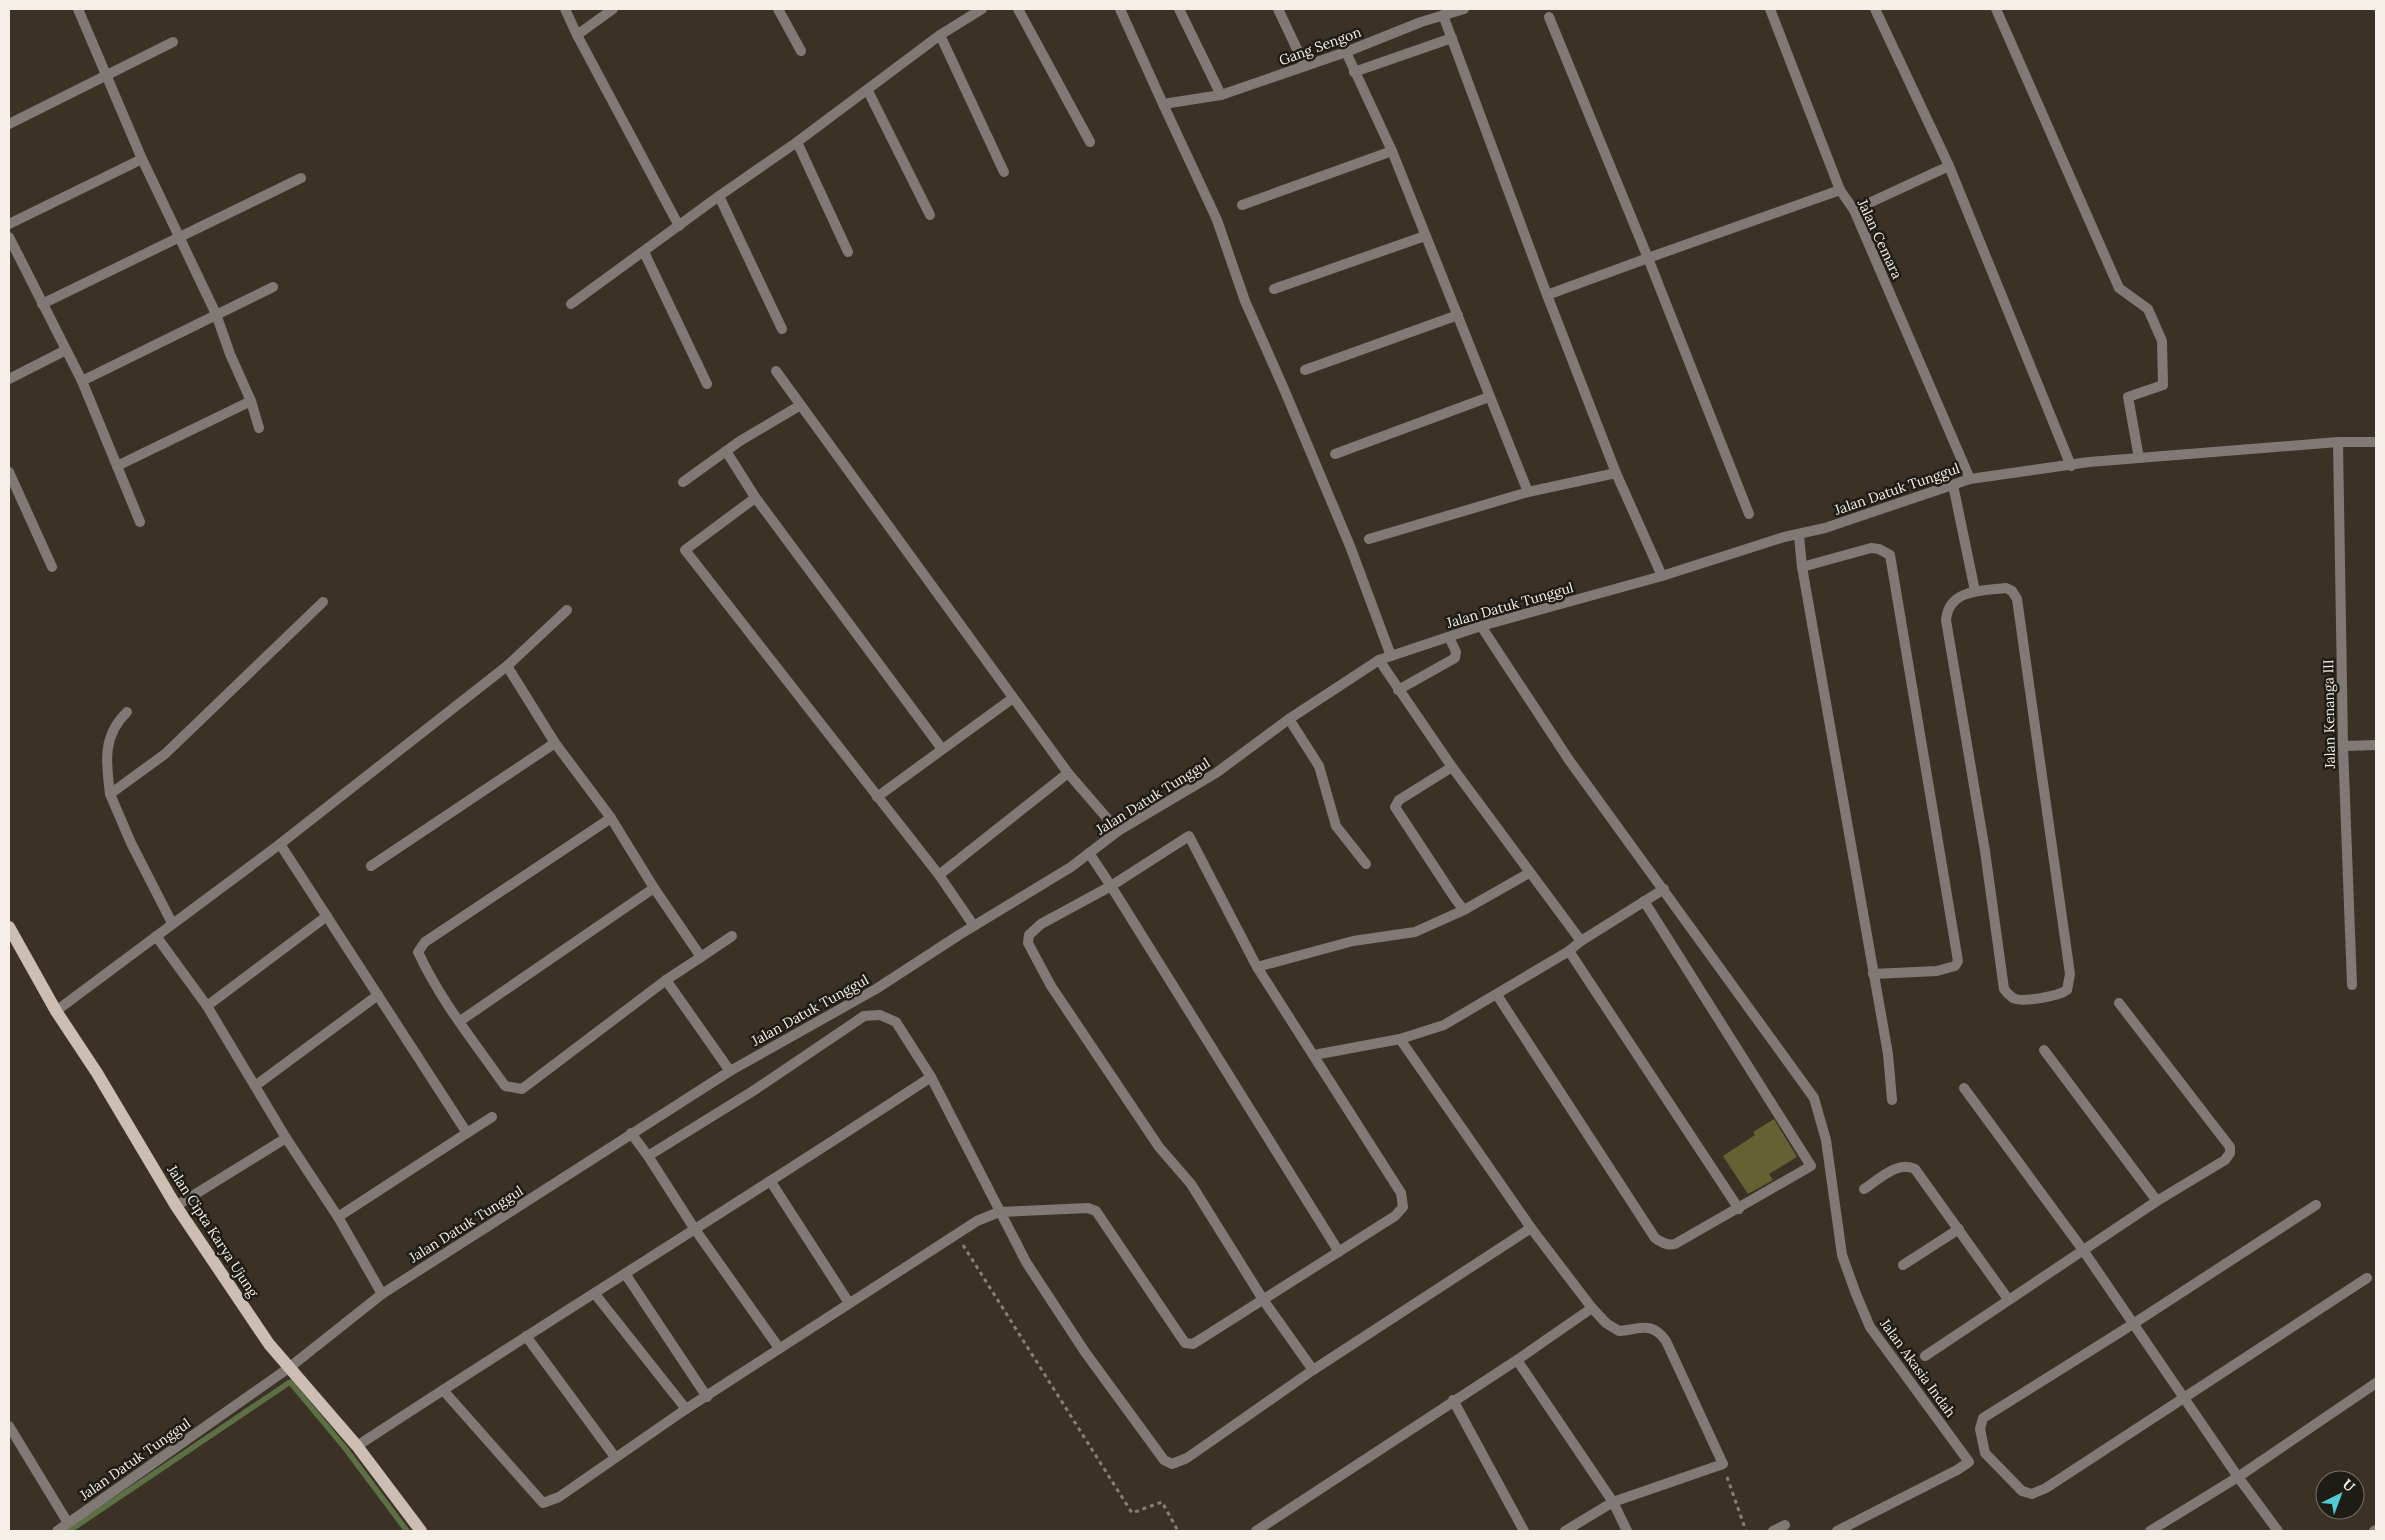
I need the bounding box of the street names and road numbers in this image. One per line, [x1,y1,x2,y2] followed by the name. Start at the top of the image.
[1276,23,1364,69] street label: Gang Sengon
[1853,195,1906,282] street label: Jalan Cemara
[1831,459,1962,519] street label: Jalan Datuk Tunggul
[1444,578,1576,632] street label: Jalan Datuk Tunggul
[2319,659,2339,770] street label: Jalan Kenanga III
[1092,754,1214,839] street label: Jalan Datuk Tunggul
[747,970,872,1050] street label: Jalan Datuk Tunggul
[163,1161,263,1301] street label: Jalan Cipta Karya Ujung
[405,1182,527,1267] street label: Jalan Datuk Tunggul
[1876,1314,1960,1421] street label: Jalan Akasia Indah
[75,1414,194,1505] street label: Jalan Datuk Tunggul

